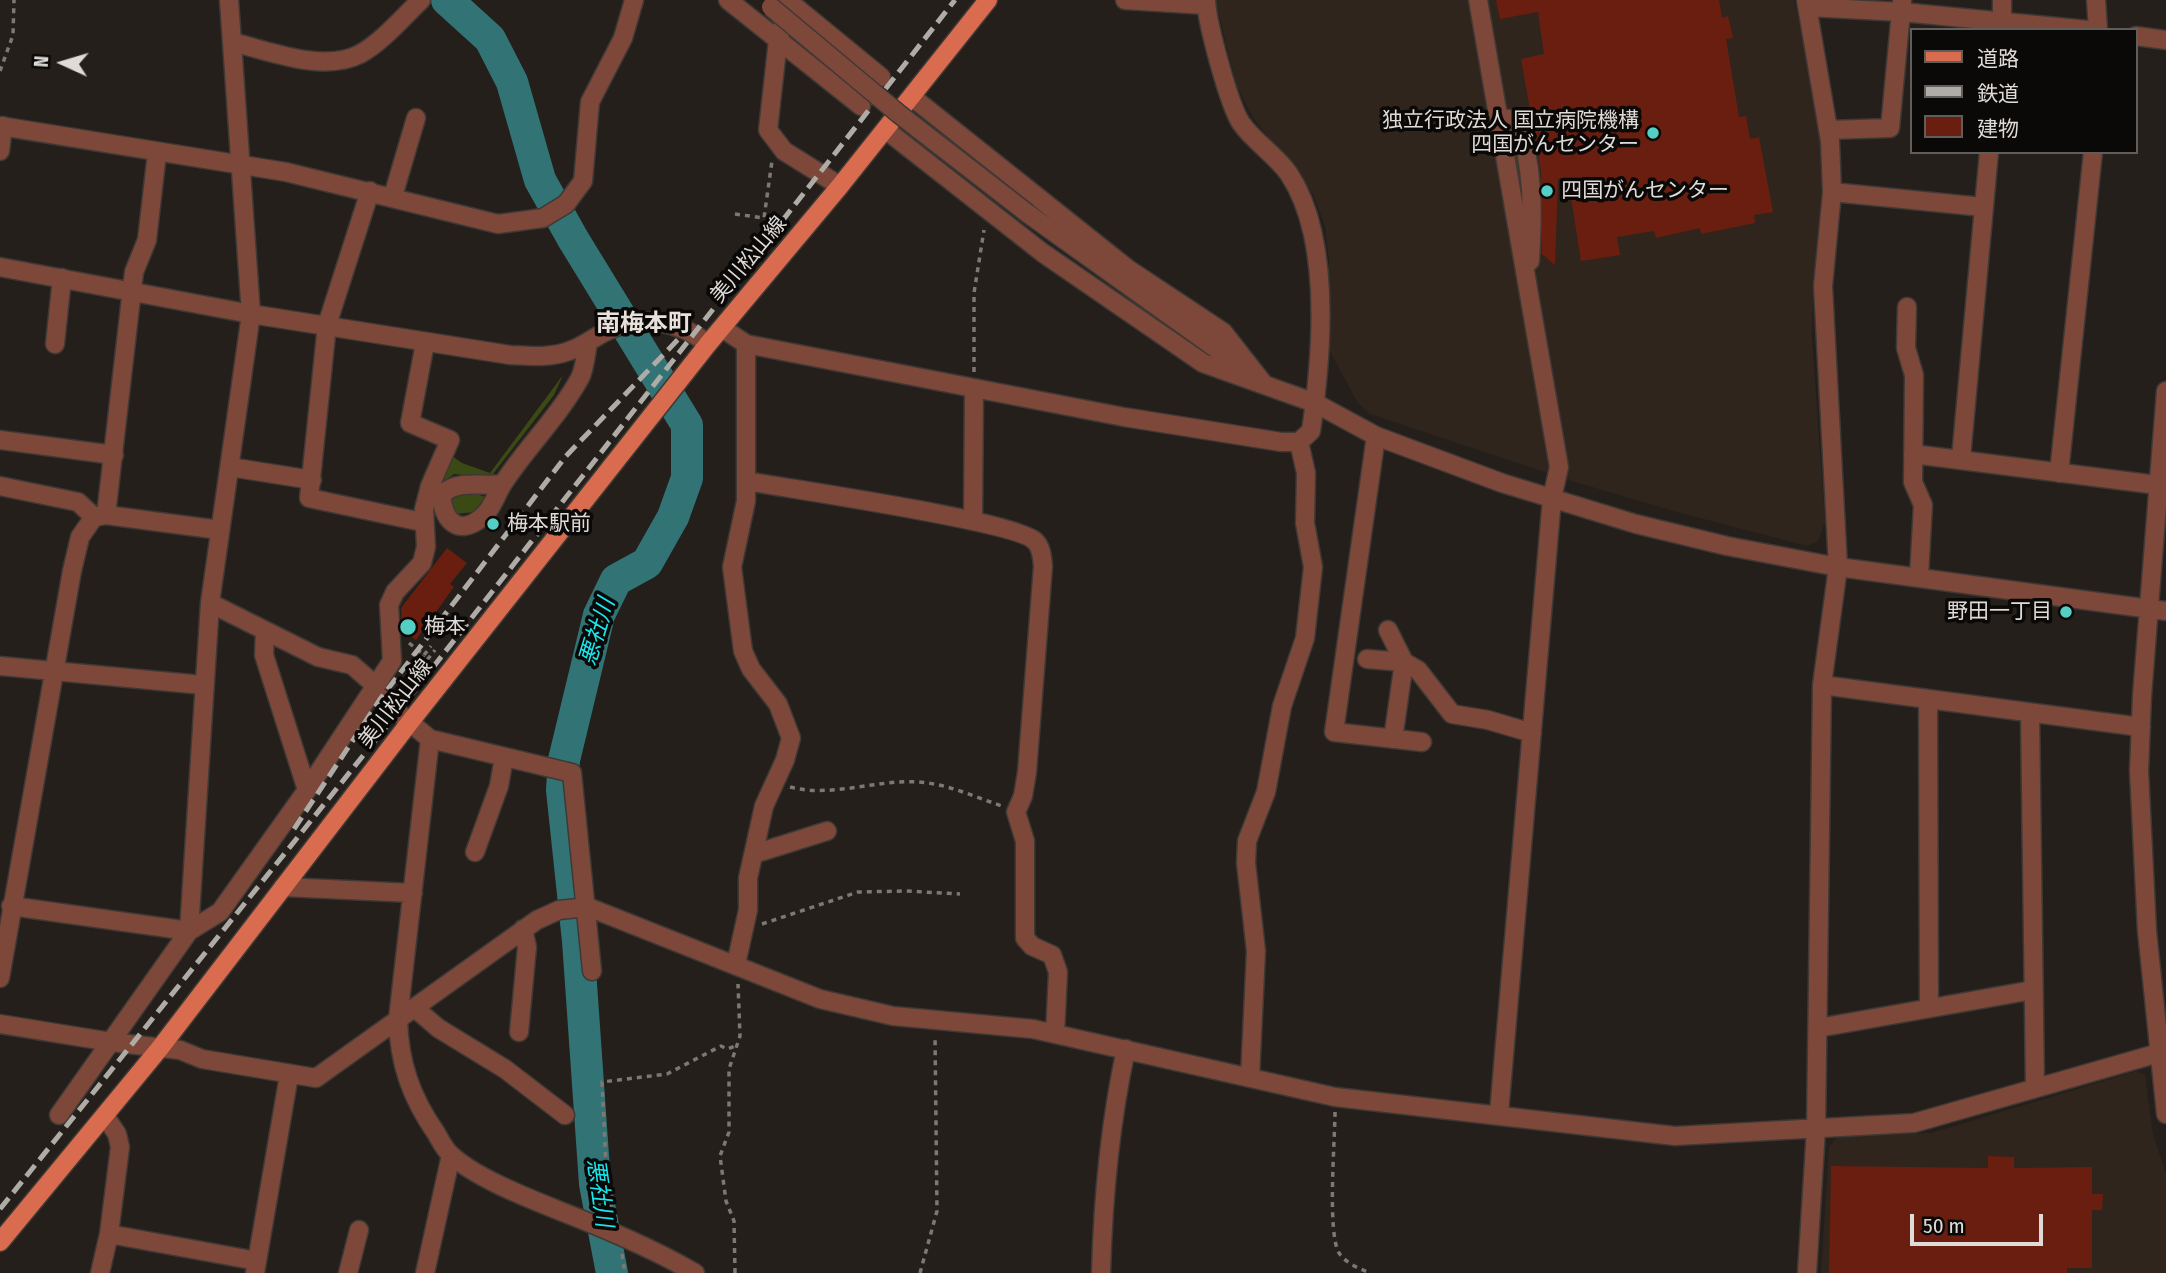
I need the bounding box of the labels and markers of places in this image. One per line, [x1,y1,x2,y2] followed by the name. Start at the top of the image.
[1382,108,1639,158] place label: 独立行政法人 国立病院機構 四国がんセンター
[1645,125,1661,141] marker: 独立行政法人 国立病院機構 四国がんセンター
[1561,178,1729,204] place label: 四国がんセンター
[1539,183,1555,199] marker: 四国がんセンター
[507,511,591,537] place label: 梅本駅前
[485,516,501,532] marker: 梅本駅前
[1947,599,2052,625] place label: 野田一丁目
[2058,604,2074,620] marker: 野田一丁目
[424,614,466,640] place label: 梅本
[398,617,418,637] marker: 梅本

